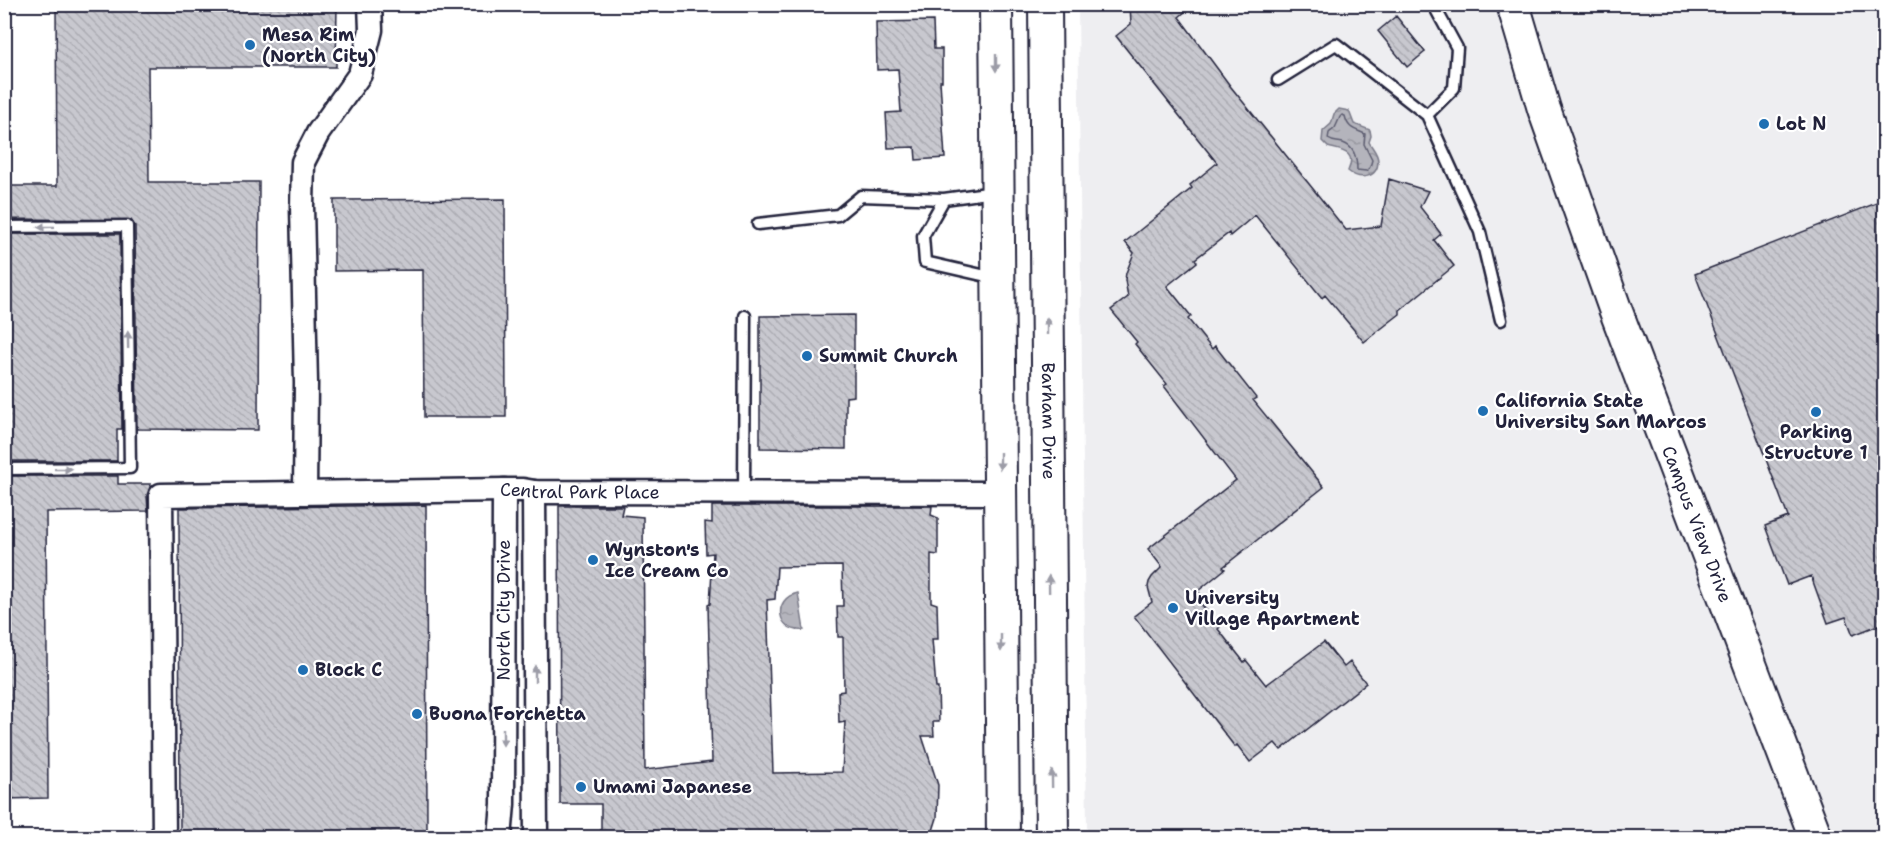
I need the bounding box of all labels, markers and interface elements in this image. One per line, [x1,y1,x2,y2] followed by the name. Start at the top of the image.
[262,23,376,68] place label: Mesa Rim (North City)
[243,38,257,52] marker: Mesa Rim (North City)
[991,53,1001,72] one-way arrow
[1776,112,1826,136] place label: Lot N
[1757,117,1771,131] marker: Lot N
[37,222,56,231] one-way arrow
[1042,317,1052,336] one-way arrow
[123,330,133,349] one-way arrow
[819,344,958,368] place label: Summit Church
[800,349,814,363] marker: Summit Church
[1036,362,1061,480] street label: Barham Drive
[1495,389,1707,434] place label: California State University San Marcos
[1476,404,1490,418] marker: California State University San Marcos
[1809,405,1823,419] marker: Parking Structure 1
[1764,420,1868,465] place label: Parking Structure 1
[1656,442,1738,606] street label: Campus View Drive
[995,451,1005,470] one-way arrow
[53,464,72,474] one-way arrow
[500,478,660,504] street label: Central Park Place
[605,538,729,583] place label: Wynston's Ice Cream Co
[491,539,516,681] street label: North City Drive
[586,553,600,567] marker: Wynston's Ice Cream Co
[1044,575,1054,594] one-way arrow
[1185,586,1360,631] place label: University Village Apartment
[1166,601,1180,615] marker: University Village Apartment
[997,634,1006,653] one-way arrow
[315,658,382,682] place label: Block C
[296,663,310,677] marker: Block C
[530,665,539,684] one-way arrow
[429,702,586,726] place label: Buona Forchetta
[410,707,424,721] marker: Buona Forchetta
[498,728,508,747] one-way arrow
[1047,770,1056,789] one-way arrow
[593,775,752,799] place label: Umami Japanese
[574,780,588,794] marker: Umami Japanese

